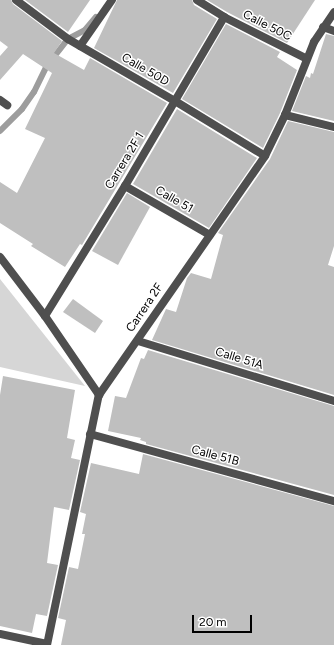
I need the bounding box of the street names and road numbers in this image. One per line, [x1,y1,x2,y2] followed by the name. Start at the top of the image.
[240,8,294,44] street label: Calle 50C
[119,51,171,89] street label: Calle 50D
[102,130,148,192] street label: Carrera 2F 1
[152,183,196,217] street label: Calle 51
[123,281,167,335] street label: Carrera 2F
[213,345,265,373] street label: Calle 51A
[190,443,240,469] street label: Calle 51B

